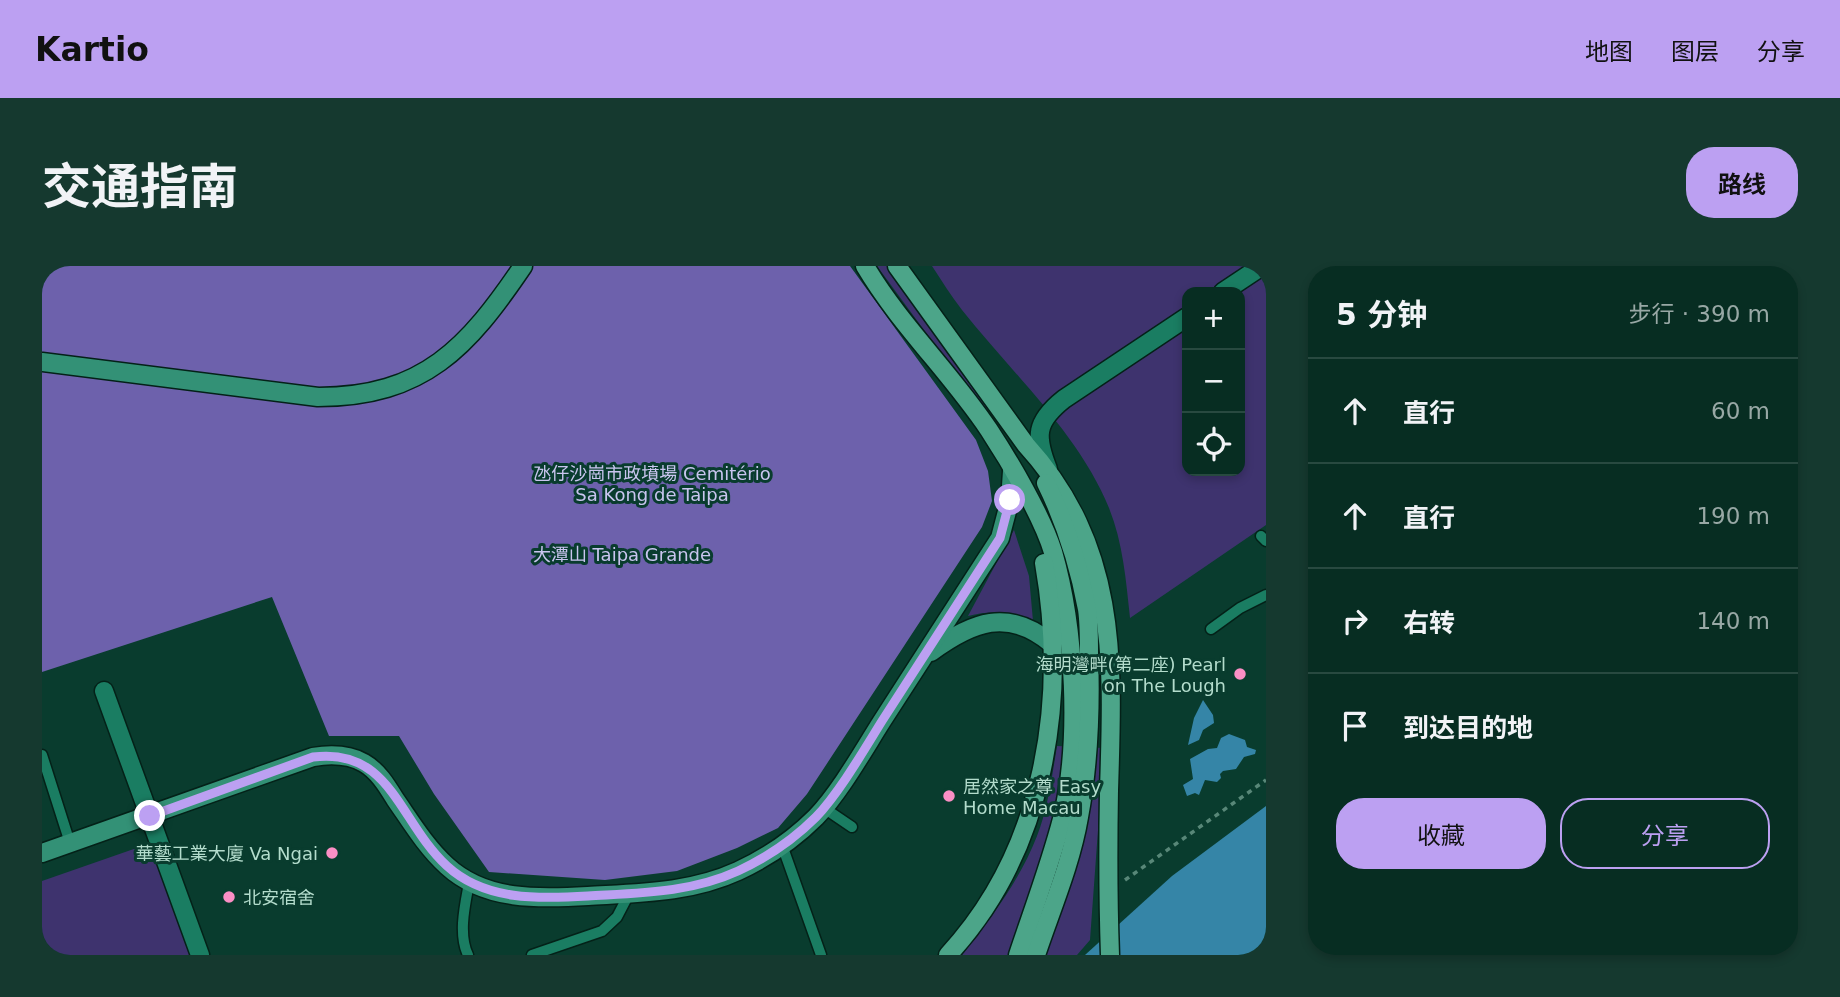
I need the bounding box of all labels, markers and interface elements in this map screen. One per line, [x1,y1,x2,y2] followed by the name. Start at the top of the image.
[35,30,149,69] text: Kartio
[1585,38,1633,66] text: 地图
[1671,38,1719,66] text: 图层
[1757,38,1805,66] text: 分享
[1686,147,1798,218] button: 路线
[42,159,238,216] text: 交通指南
[1182,287,1245,476] map controls
[1182,287,1245,350] button: +
[1336,297,1427,332] text: 5 分钟
[1628,301,1770,327] text: 步行 · 390 m
[1182,350,1245,413] button: −
[1336,392,1374,430] icon: ahead
[1403,398,1455,428] text: 直行
[1711,398,1770,424] text: 60 m
[1182,413,1245,476] button: locate
[533,463,771,505] park label: 氹仔沙崗市政墳場 Cemitério Sa Kong de Taipa
[994,484,1025,515] route start
[1336,497,1374,535] icon: ahead
[1403,503,1455,533] text: 直行
[1696,503,1770,529] text: 190 m
[533,544,711,565] park label: 大潭山 Taipa Grande
[1336,602,1374,640] icon: right
[1403,608,1455,638] text: 右转
[1696,608,1770,634] text: 140 m
[1036,654,1226,696] place label: 海明灣畔(第二座) Pearl on The Lough
[1232,666,1248,682] marker: 海明灣畔(第二座) Pearl on The Lough
[1336,707,1374,745] icon: arrive
[1403,713,1533,743] text: 到达目的地
[963,776,1102,818] place label: 居然家之尊 Easy Home Macau
[941,788,957,804] marker: 居然家之尊 Easy Home Macau
[1336,798,1546,869] button: 收藏
[1560,798,1770,869] button: 分享
[134,800,165,831] route end
[136,843,318,864] place label: 華藝工業大廈 Va Ngai
[324,845,340,861] marker: 華藝工業大廈 Va Ngai
[243,887,315,908] place label: 北安宿舍
[221,889,237,905] marker: 北安宿舍

